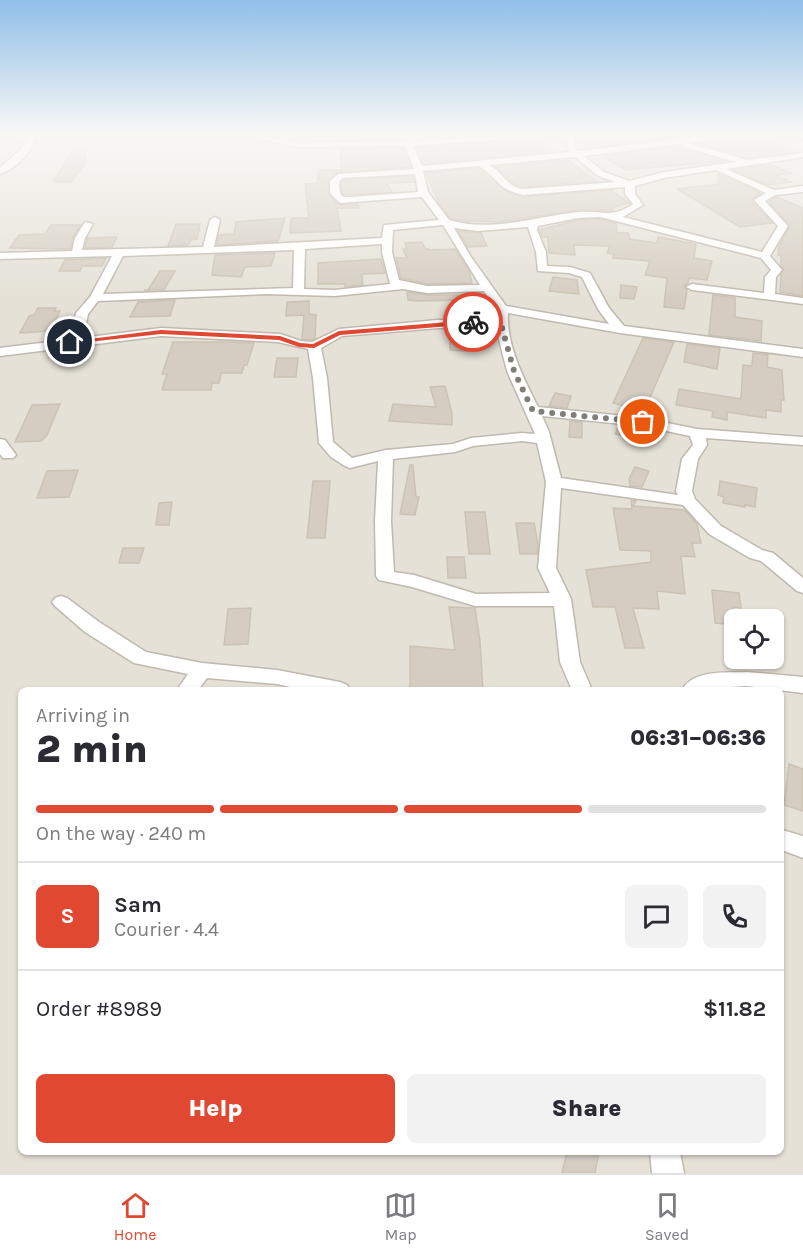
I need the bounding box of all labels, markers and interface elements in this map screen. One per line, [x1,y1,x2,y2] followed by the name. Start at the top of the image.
[443,292,503,352] courier
[457,306,490,339] icon: bike
[44,316,95,367] pin
[53,325,86,358] icon: home
[617,396,668,447] pin
[626,405,659,438] icon: bag
[724,609,784,669] map controls
[724,609,784,669] button: locate
[36,704,130,727] text: Arriving in
[630,725,766,751] text: 06:31–06:36
[36,726,148,772] text: 2 min
[36,822,206,845] text: On the way · 240 m
[625,885,688,948] button: chat
[703,885,766,948] button: phone
[114,892,162,918] text: Sam
[60,903,75,929] text: S
[114,918,219,941] text: Courier · 4.4
[36,996,162,1022] text: Order #8989
[703,996,766,1022] text: $11.82
[36,1074,395,1143] button: Help
[407,1074,766,1143] button: Share
[114,1189,156,1244] tab: Home
[384,1189,417,1244] tab: Map
[645,1189,689,1244] tab: Saved

